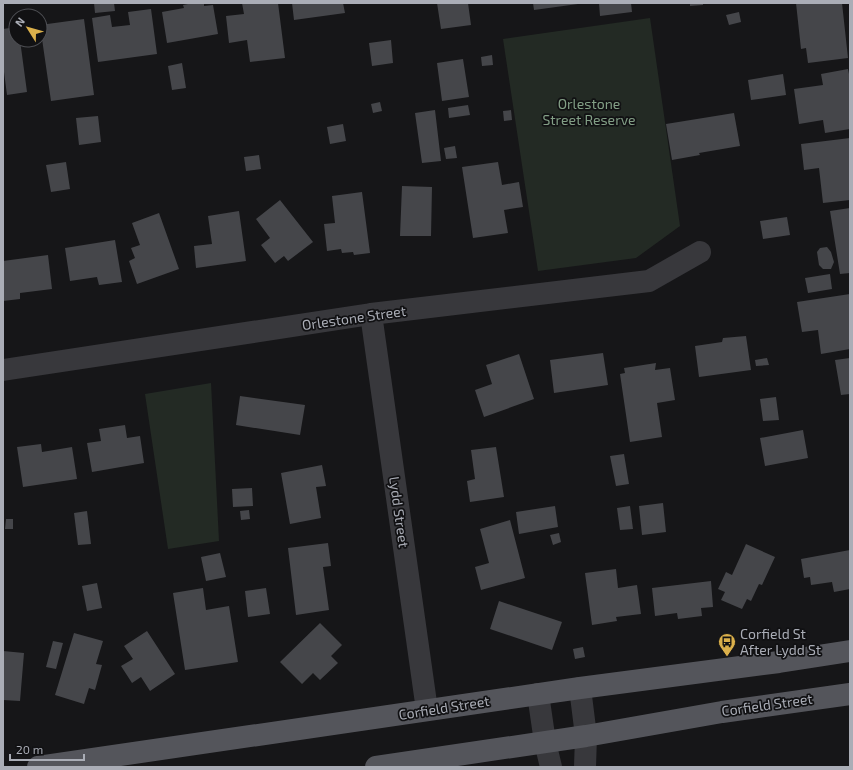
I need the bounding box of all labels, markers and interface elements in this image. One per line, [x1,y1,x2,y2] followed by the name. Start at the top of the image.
[8,8,48,48] north arrow
[12,15,27,29] text: N
[542,95,636,128] park label: Orlestone Street Reserve
[301,302,407,333] street label: Orlestone Street
[386,475,413,549] street label: Lydd Street
[740,625,821,658] place label: Corfield St After Lydd St
[717,632,737,657] bus stop icon: Corfield St After Lydd St
[720,690,814,719] street label: Corfield Street
[397,692,491,723] street label: Corfield Street
[10,736,84,762] scale bar
[16,742,43,756] text: 20 m

